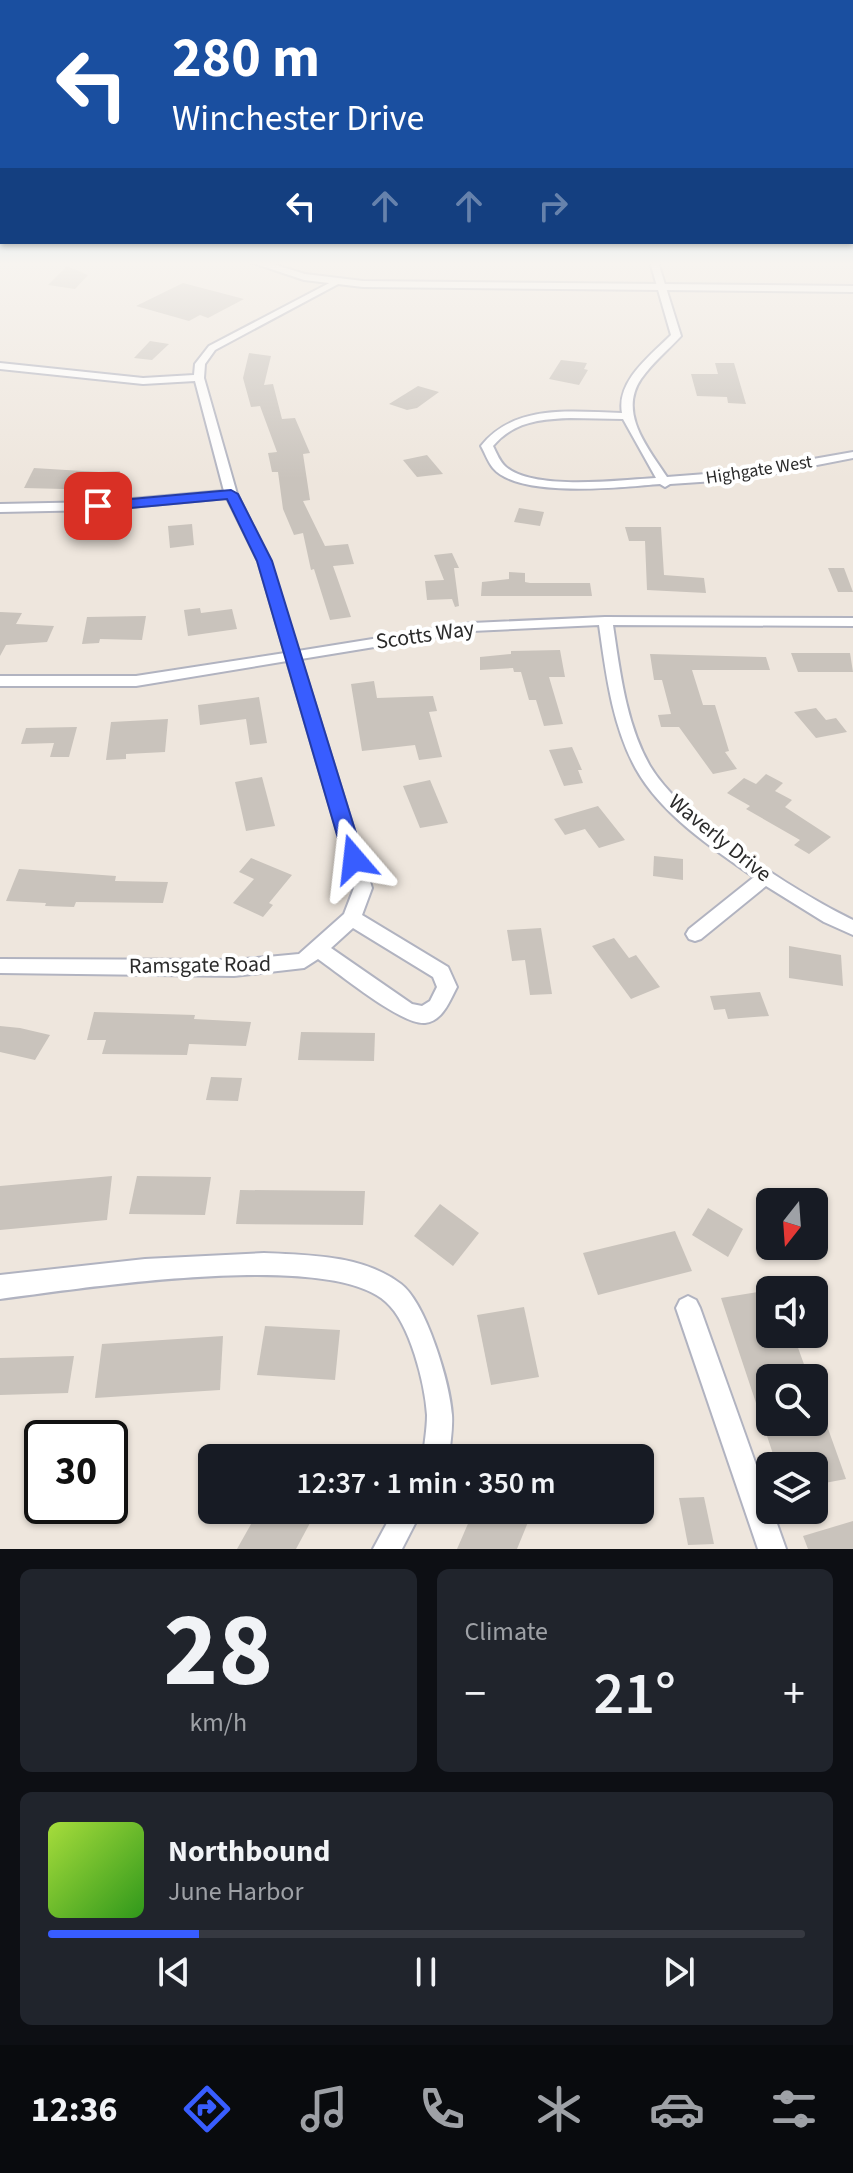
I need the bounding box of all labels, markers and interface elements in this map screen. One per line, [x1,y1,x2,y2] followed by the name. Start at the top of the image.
[172,19,320,98] text: 280 m
[40,32,144,136] icon: left
[172,93,424,144] text: Winchester Drive
[279,184,323,228] icon: left
[363,184,407,228] icon: ahead
[447,184,491,228] icon: ahead
[531,184,575,228] icon: right
[704,449,814,491] street label: Highgate West
[64,472,132,540] pin
[76,484,120,528] icon: arrive
[374,612,477,658] street label: Scotts Way
[661,786,779,890] street label: Waverly Drive
[312,817,396,901] position arrow
[129,948,271,982] street label: Ramsgate Road
[756,1188,828,1260] north arrow
[756,1188,828,1524] map controls
[756,1276,828,1348] button: sound
[756,1364,828,1436] button: search
[24,1420,128,1524] speed limit sign: 30
[756,1452,828,1524] button: layers
[296,1462,556,1505] text: 12:37 · 1 min · 350 m
[163,1578,273,1726] text: 28
[465,1613,548,1650] text: Climate
[594,1652,676,1737] text: 21°
[465,1663,486,1726] text: −
[783,1663,805,1726] text: +
[189,1704,247,1741] text: km/h
[168,1830,330,1873] text: Northbound
[168,1873,304,1910] text: June Harbor
[152,1950,196,1994] icon: previous
[404,1950,448,1994] icon: pause
[657,1950,701,1994] icon: next
[179,2081,235,2137] icon: directions
[296,2081,352,2137] icon: music
[414,2081,470,2137] icon: phone
[531,2081,587,2137] icon: climate
[649,2081,705,2137] icon: car
[766,2081,822,2137] icon: filters
[31,2084,118,2135] text: 12:36

